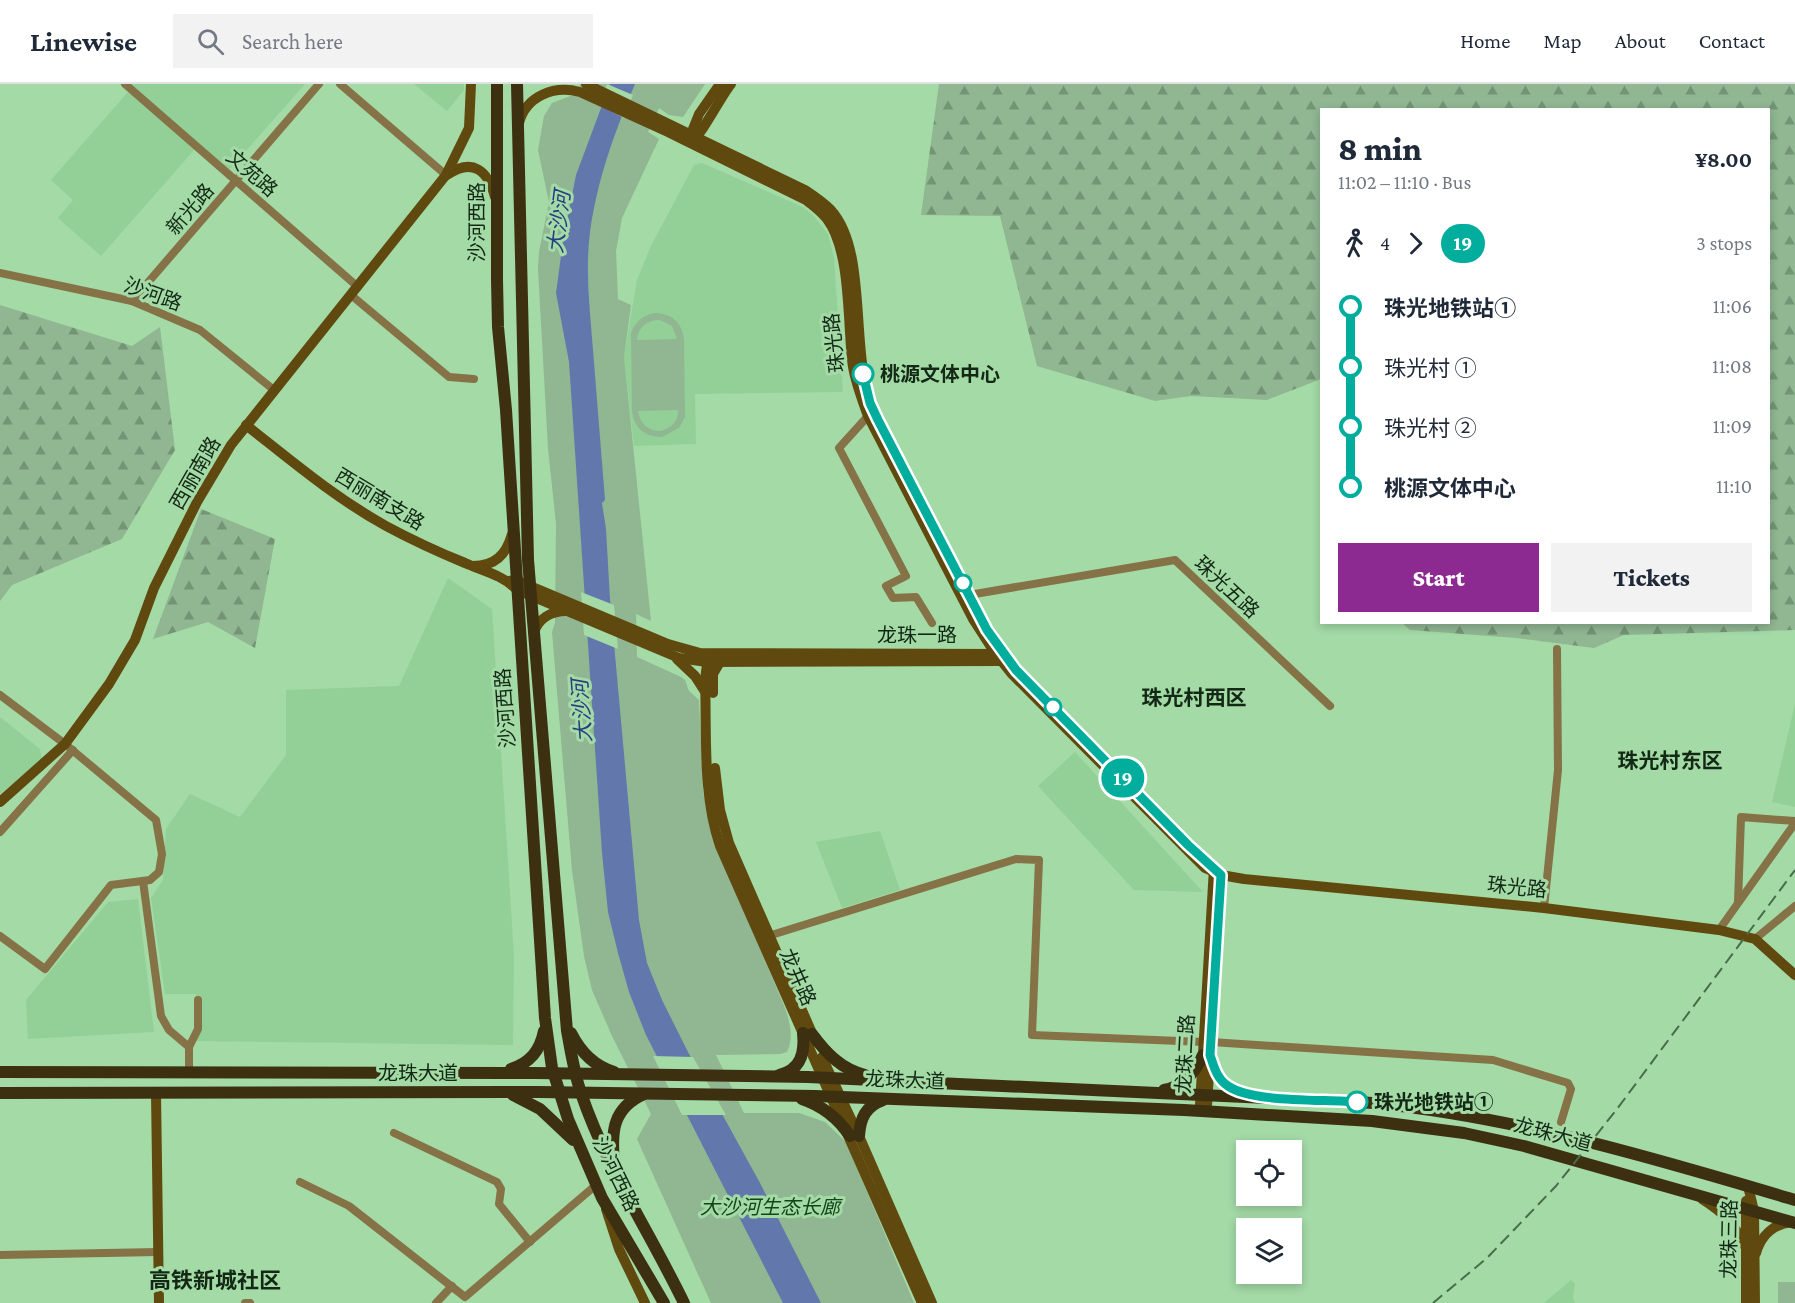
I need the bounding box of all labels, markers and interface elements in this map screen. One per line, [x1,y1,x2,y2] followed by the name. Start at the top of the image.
[173,14,593,68] search box
[194,25,227,58] icon: search
[30,26,137,57] text: Linewise
[242,29,343,54] text: Search here
[1460,29,1510,53] text: Home
[1543,29,1582,53] text: Map
[1615,29,1666,53] text: About
[1699,29,1765,53] text: Contact
[1338,130,1422,167] text: 8 min
[222,145,282,201] street label: 文苑路
[1695,147,1752,172] text: ¥8.00
[1338,171,1471,193] text: 11:02 – 11:10 · Bus
[162,179,218,239] street label: 新光路
[466,182,488,262] street label: 沙河西路
[543,185,575,255] water label: 大沙河
[1338,227,1371,260] icon: walk
[1399,227,1432,260] icon: forward
[1453,231,1473,255] text: 19
[1380,232,1390,254] text: 4
[1696,232,1752,254] text: 3 stops
[121,273,185,315] street label: 沙河路
[1713,295,1752,317] text: 11:06
[1384,296,1516,321] text: 珠光地铁站①
[820,312,848,374] street label: 珠光路
[1712,355,1752,377] text: 11:08
[1384,356,1476,381] text: 珠光村 ①
[852,363,874,385] marker: 桃源文体中心
[880,363,1000,385] place label: 桃源文体中心
[1713,415,1752,437] text: 11:09
[1384,416,1476,441] text: 珠光村 ②
[165,433,225,513] street label: 西丽南路
[331,464,429,534] street label: 西丽南支路
[1716,475,1752,497] text: 11:10
[1384,476,1516,501] text: 桃源文体中心
[1338,543,1539,612] button: Start
[1551,543,1752,612] button: Tickets
[1190,552,1264,622] street label: 珠光五路
[954,574,972,592] unlabelled marker
[877,624,957,646] street label: 龙珠一路
[491,667,519,749] street label: 沙河西路
[568,675,596,743] water label: 大沙河
[1142,686,1247,710] district label: 珠光村西区
[1044,698,1062,716] unlabelled marker
[1618,749,1723,773] district label: 珠光村东区
[1096,758,1150,798] line badge: 19
[1113,766,1133,790] text: 19
[1486,873,1548,901] street label: 珠光路
[776,945,820,1009] street label: 龙井路
[1172,1013,1198,1095] street label: 龙珠二路
[378,1062,458,1084] street label: 龙珠大道
[865,1068,945,1092] street label: 龙珠大道
[1346,1091,1368,1113] marker: 珠光地铁站①
[1374,1091,1494,1113] place label: 珠光地铁站①
[1512,1113,1594,1155] street label: 龙珠大道
[589,1133,643,1215] street label: 沙河西路
[1236,1140,1302,1284] map controls
[1236,1140,1302,1206] button: locate
[700,1196,843,1218] park label: 大沙河生态长廊
[1717,1199,1741,1279] street label: 龙珠三路
[1236,1218,1302,1284] button: layers
[149,1268,281,1293] district label: 高铁新城社区

